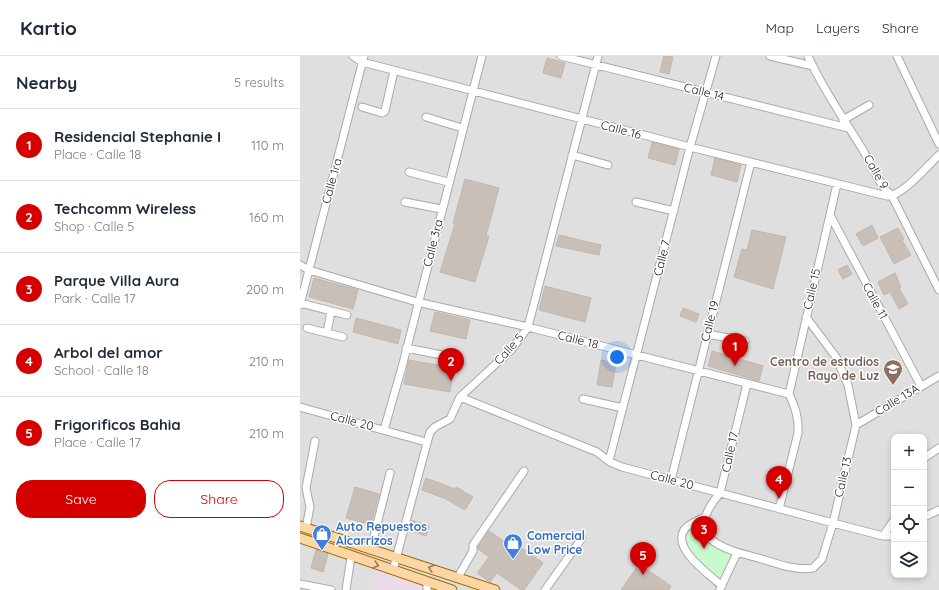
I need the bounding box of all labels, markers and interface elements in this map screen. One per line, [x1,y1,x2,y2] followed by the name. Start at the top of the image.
[20,16,77,40] text: Kartio
[765,19,794,37] text: Map
[816,19,860,37] text: Layers
[882,19,919,37] text: Share
[16,72,77,93] text: Nearby
[234,74,284,90] text: 5 results
[682,79,726,104] street label: Calle 14
[599,117,644,142] street label: Calle 16
[54,127,221,146] text: Residencial Stephanie I
[26,137,32,153] text: 1
[251,137,284,153] text: 110 m
[54,146,141,162] text: Place · Calle 18
[861,152,892,192] street label: Calle 9
[318,156,345,205] street label: Calle 1ra
[54,199,196,218] text: Techcomm Wireless
[25,209,33,225] text: 2
[249,209,284,225] text: 160 m
[419,217,446,268] street label: Calle 3ra
[54,218,134,234] text: Shop · Calle 5
[650,238,673,278] street label: Calle 7
[800,267,823,311] street label: Calle 15
[54,271,179,290] text: Parque Villa Aura
[860,280,891,322] street label: Calle 11
[26,281,32,297] text: 3
[246,281,284,297] text: 200 m
[54,290,136,306] text: Park · Calle 17
[697,299,722,343] street label: Calle 19
[556,327,600,352] street label: Calle 18
[491,330,527,367] street label: Calle 5
[722,333,748,366] pin: 1
[54,343,163,362] text: Arbol del amor
[607,347,627,367] your location
[438,348,464,381] pin: 2
[25,353,33,369] text: 4
[249,353,284,369] text: 210 m
[770,354,879,383] place label: Centro de estudios Rayo de Luz
[882,358,904,386] school or university icon: Centro de estudios Rayo de Luz
[54,362,149,378] text: School · Calle 18
[872,380,922,419] street label: Calle 13A
[329,408,375,434] street label: Calle 20
[54,415,181,434] text: Frigorificos Bahia
[25,425,33,441] text: 5
[249,425,284,441] text: 210 m
[718,430,741,474] street label: Calle 17
[54,434,141,450] text: Place · Calle 17
[891,434,927,578] map controls
[891,434,927,470] button: +
[831,455,854,499] street label: Calle 13
[766,466,792,499] pin: 4
[649,467,695,493] street label: Calle 20
[891,470,927,506] button: −
[16,480,146,518] button: Save
[154,480,284,518] button: Share
[891,506,927,542] button: locate
[691,516,717,549] pin: 3
[336,519,427,548] place label: Auto Repuestos Alcarrizos
[311,523,333,551] shop icon: Auto Repuestos Alcarrizos
[527,528,585,557] place label: Comercial Low Price
[502,532,524,560] shop icon: Comercial Low Price
[630,542,656,575] pin: 5
[891,542,927,578] button: layers
[373,560,380,569] one-way arrow
[428,564,435,573] one-way arrow

